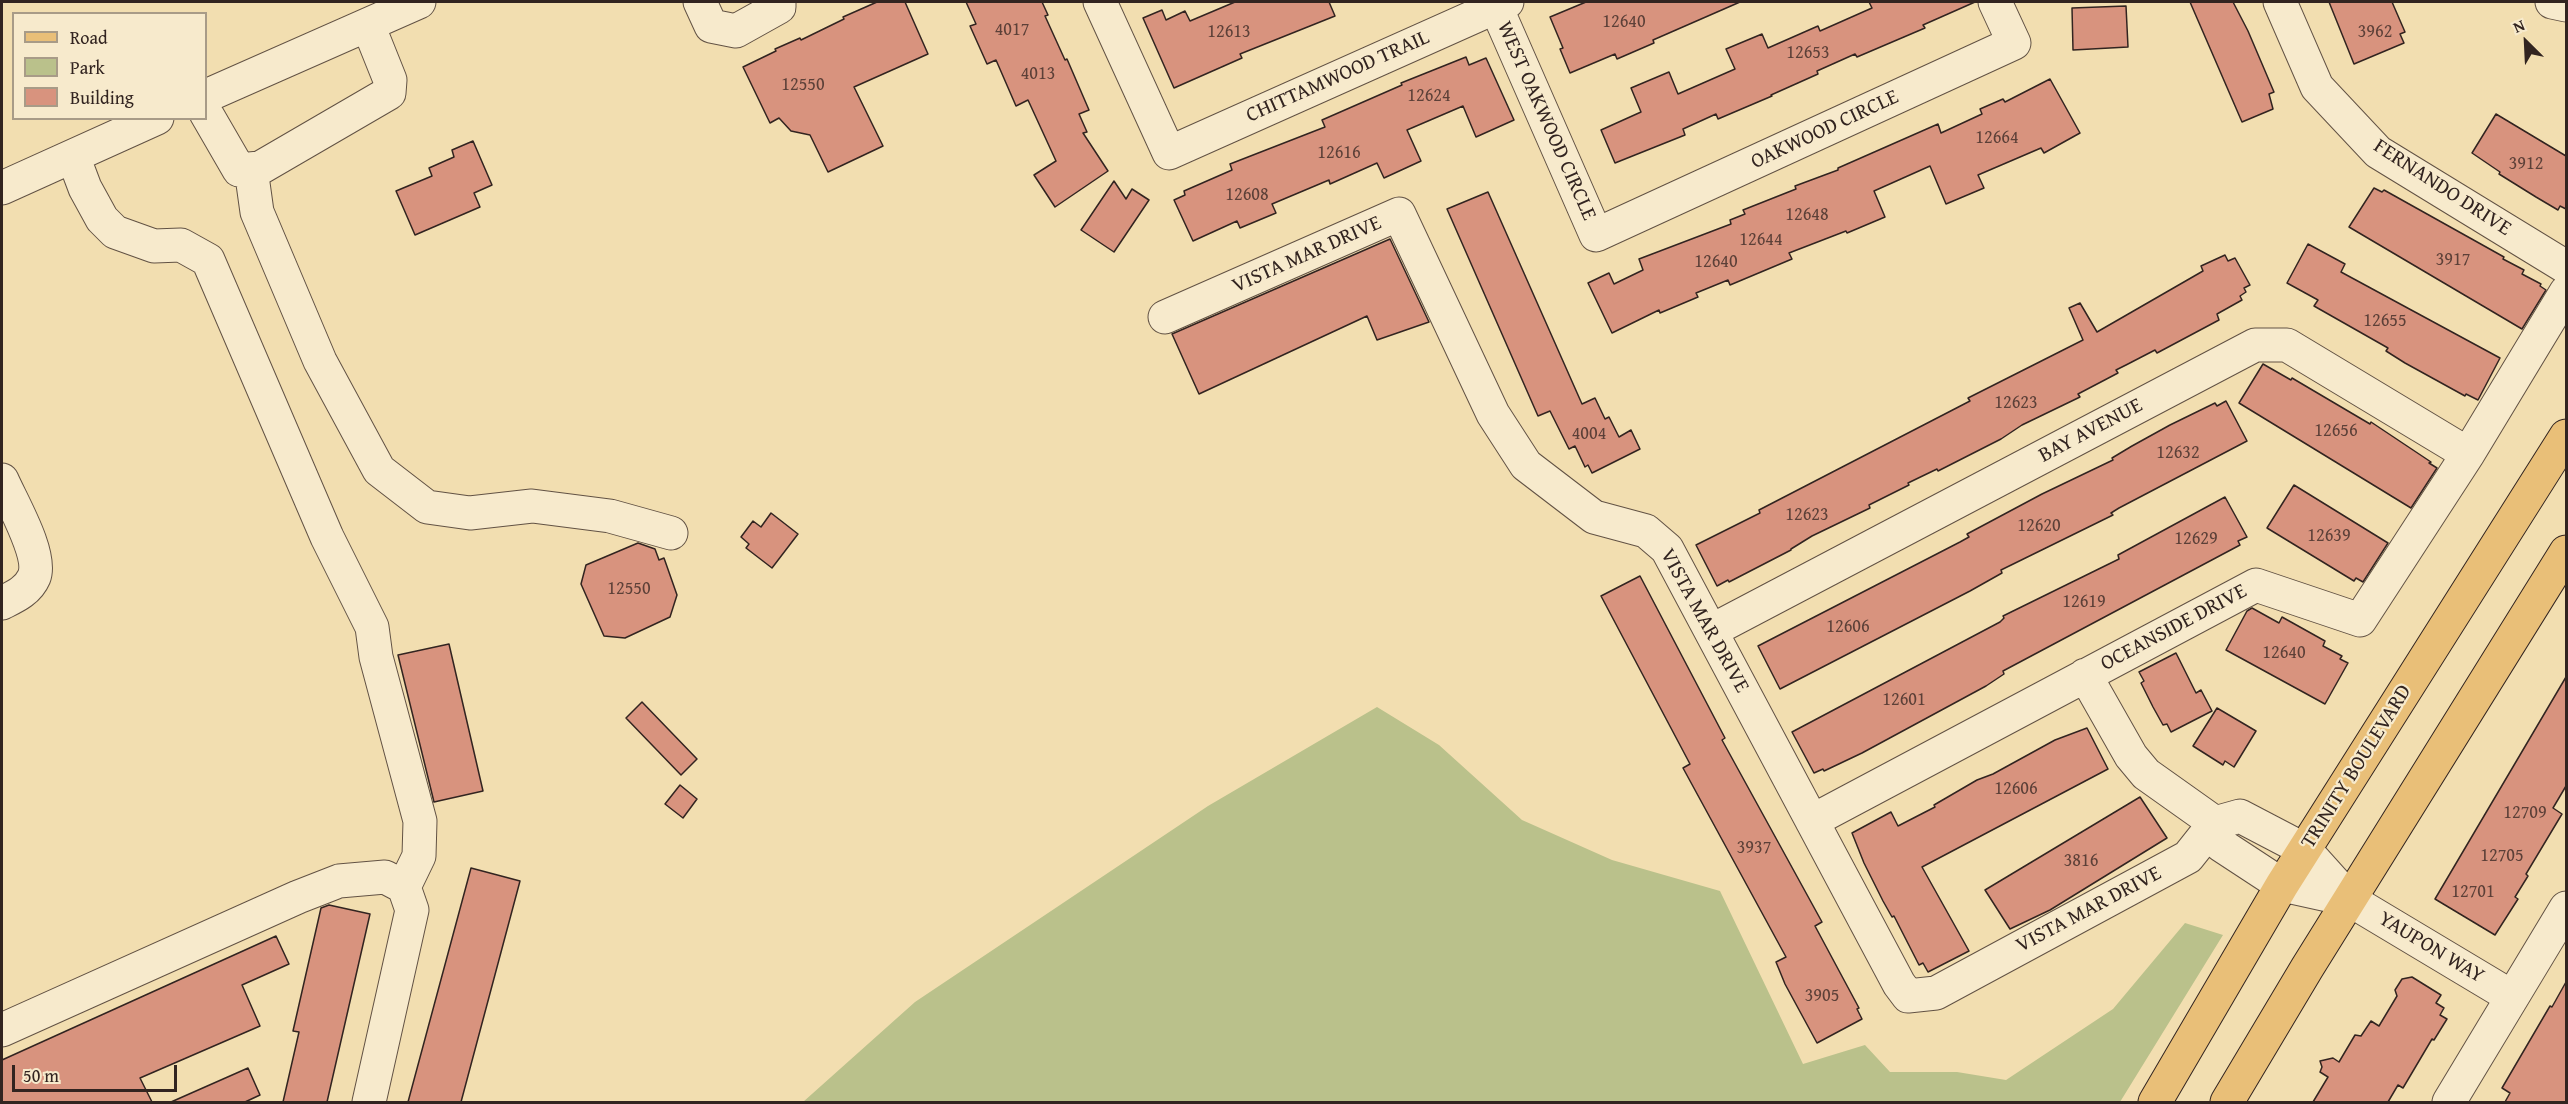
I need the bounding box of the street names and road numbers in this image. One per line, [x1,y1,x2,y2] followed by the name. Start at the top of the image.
[1491,18,1601,224] street label: WEST OAKWOOD CIRCLE
[1243,25,1433,129] street label: CHITTAMWOOD TRAIL
[1747,85,1903,175] street label: OAKWOOD CIRCLE
[2368,134,2516,242] street label: FERNANDO DRIVE
[1228,211,1386,299] street label: VISTA MAR DRIVE
[2035,393,2147,469] street label: BAY AVENUE
[1654,545,1754,697] street label: VISTA MAR DRIVE
[2097,579,2251,677] street label: OCEANSIDE DRIVE
[2296,681,2418,853] street label: TRINITY BOULEVARD
[2012,861,2166,959] street label: VISTA MAR DRIVE
[2374,907,2488,989] street label: YAUPON WAY

